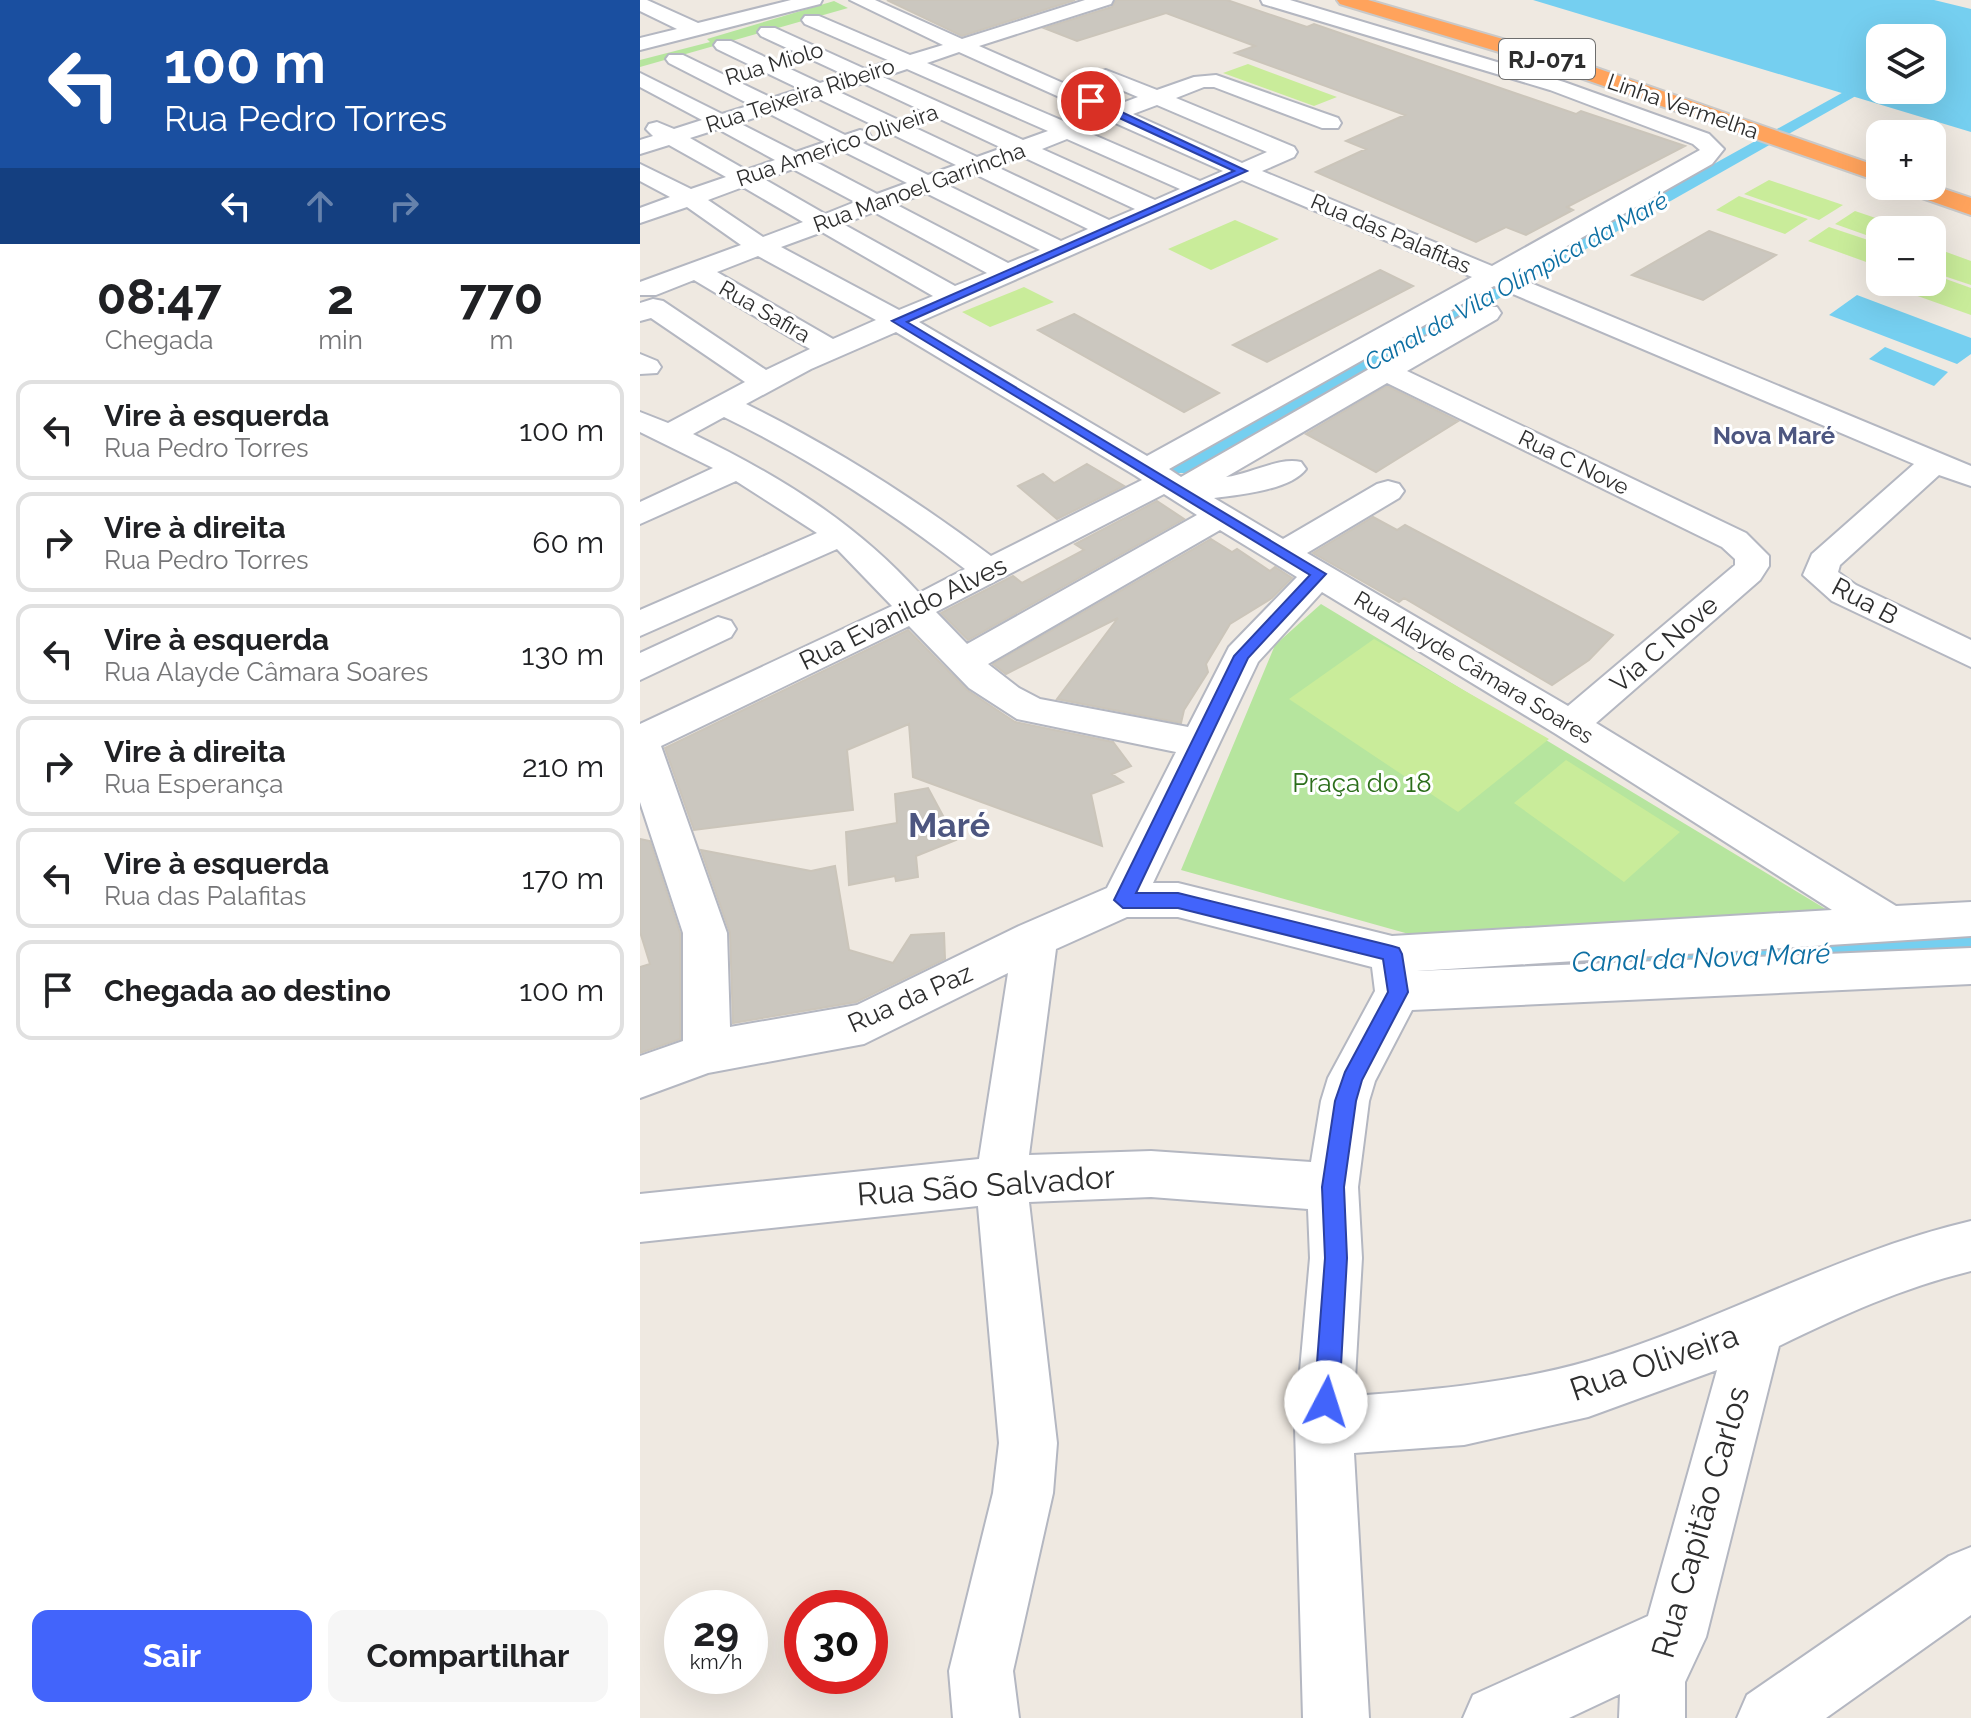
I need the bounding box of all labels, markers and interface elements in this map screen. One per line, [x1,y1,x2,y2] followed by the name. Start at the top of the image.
[1866,24,1946,296] map controls
[1866,24,1946,104] button: layers
[164,30,326,96] text: 100 m
[32,32,136,136] icon: left
[722,36,826,90] street label: Rua Miolo
[1499,39,1595,79] road number: RJ-071
[702,52,898,138] street label: Rua Teixeira Ribeiro
[1057,67,1125,135] pin
[1604,68,1762,144] street label: Linha Vermelha
[1069,79,1113,123] icon: arrive
[164,97,447,139] text: Rua Pedro Torres
[733,98,941,192] street label: Rua Americo Oliveira
[1866,120,1946,200] button: +
[810,137,1028,237] street label: Rua Manoel Garrincha
[214,184,258,228] icon: left
[298,184,342,228] icon: ahead
[382,184,426,228] icon: right
[1359,185,1673,377] water label: Canal da Vila Olímpica da Maré
[1307,188,1475,278] street label: Rua das Palafitas
[1866,216,1946,296] button: −
[97,269,221,325] text: 08:47
[327,269,354,325] text: 2
[460,269,543,325] text: 770
[715,275,815,347] street label: Rua Safira
[105,325,213,355] text: Chegada
[318,325,363,355] text: min
[489,325,513,355] text: m
[104,398,329,433] text: Vire à esquerda
[36,408,80,452] icon: left
[519,413,604,448] text: 100 m
[1713,421,1835,450] district label: Nova Maré
[1515,424,1633,500] street label: Rua C Nove
[104,433,309,463] text: Rua Pedro Torres
[104,510,286,545] text: Vire à direita
[36,520,80,564] icon: right
[532,525,604,560] text: 60 m
[104,545,309,575] text: Rua Pedro Torres
[794,550,1012,676] street label: Rua Evanildo Alves
[1827,571,1903,631] street label: Rua B
[1350,585,1598,749] street label: Rua Alayde Câmara Soares
[1604,589,1724,699] street label: Via C Nove
[104,622,329,657] text: Vire à esquerda
[36,632,80,676] icon: left
[522,637,604,672] text: 130 m
[104,657,428,687] text: Rua Alayde Câmara Soares
[104,734,286,769] text: Vire à direita
[36,744,80,788] icon: right
[522,749,604,784] text: 210 m
[1292,768,1432,798] park label: Praça do 18
[104,769,284,799] text: Rua Esperança
[908,805,990,845] district label: Maré
[104,846,329,881] text: Vire à esquerda
[36,856,80,900] icon: left
[522,861,604,896] text: 170 m
[104,881,306,911] text: Rua das Palafitas
[1571,937,1831,979] water label: Canal da Nova Maré
[843,957,977,1039] street label: Rua da Paz
[36,968,80,1012] icon: arrive
[104,973,391,1008] text: Chegada ao destino
[519,973,604,1008] text: 100 m
[856,1158,1116,1212] street label: Rua São Salvador
[1565,1316,1743,1408] street label: Rua Oliveira
[1284,1360,1368,1444] position arrow
[1644,1382,1756,1662] street label: Rua Capitão Carlos
[784,1590,888,1694] speed limit sign: 30
[693,1608,739,1655] text: 29
[32,1610,312,1702] button: Sair
[328,1610,608,1702] button: Compartilhar
[690,1650,742,1674] text: km/h

